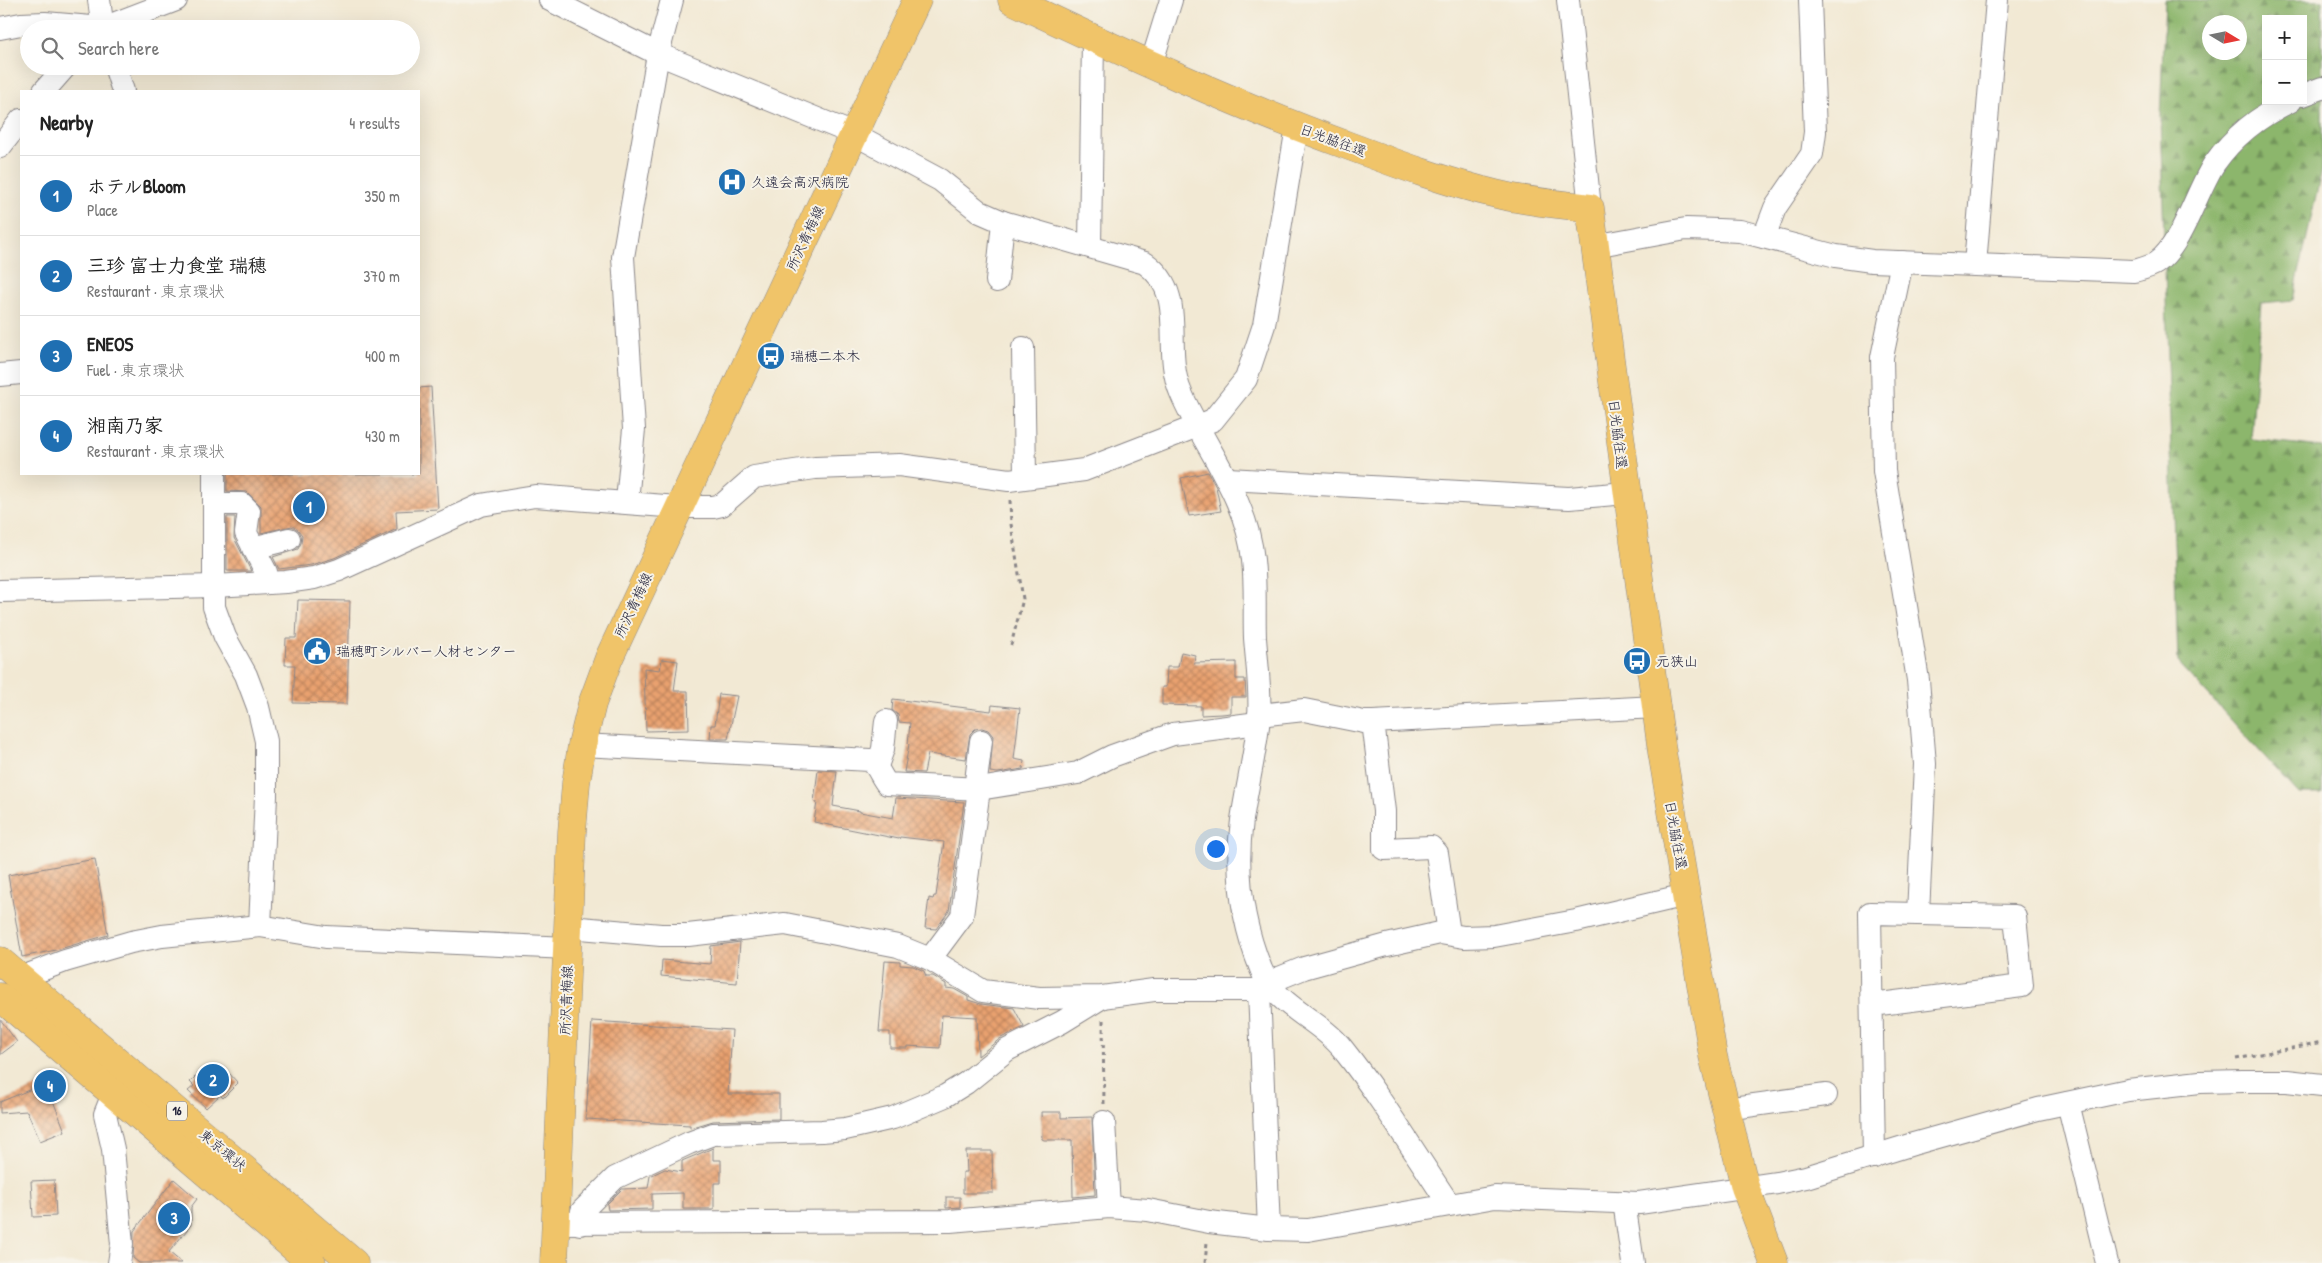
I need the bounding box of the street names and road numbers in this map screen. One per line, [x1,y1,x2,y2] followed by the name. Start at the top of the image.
[1297,119,1369,160] street label: 日光脇往還
[781,202,828,274] street label: 所沢青梅線
[1605,398,1632,470] street label: 日光脇往還
[609,569,656,641] street label: 所沢青梅線
[1661,799,1692,871] street label: 日光脇往還
[555,965,576,1035] street label: 所沢青梅線
[167,1102,187,1120] road number: 16
[196,1124,251,1175] street label: 東京環状

